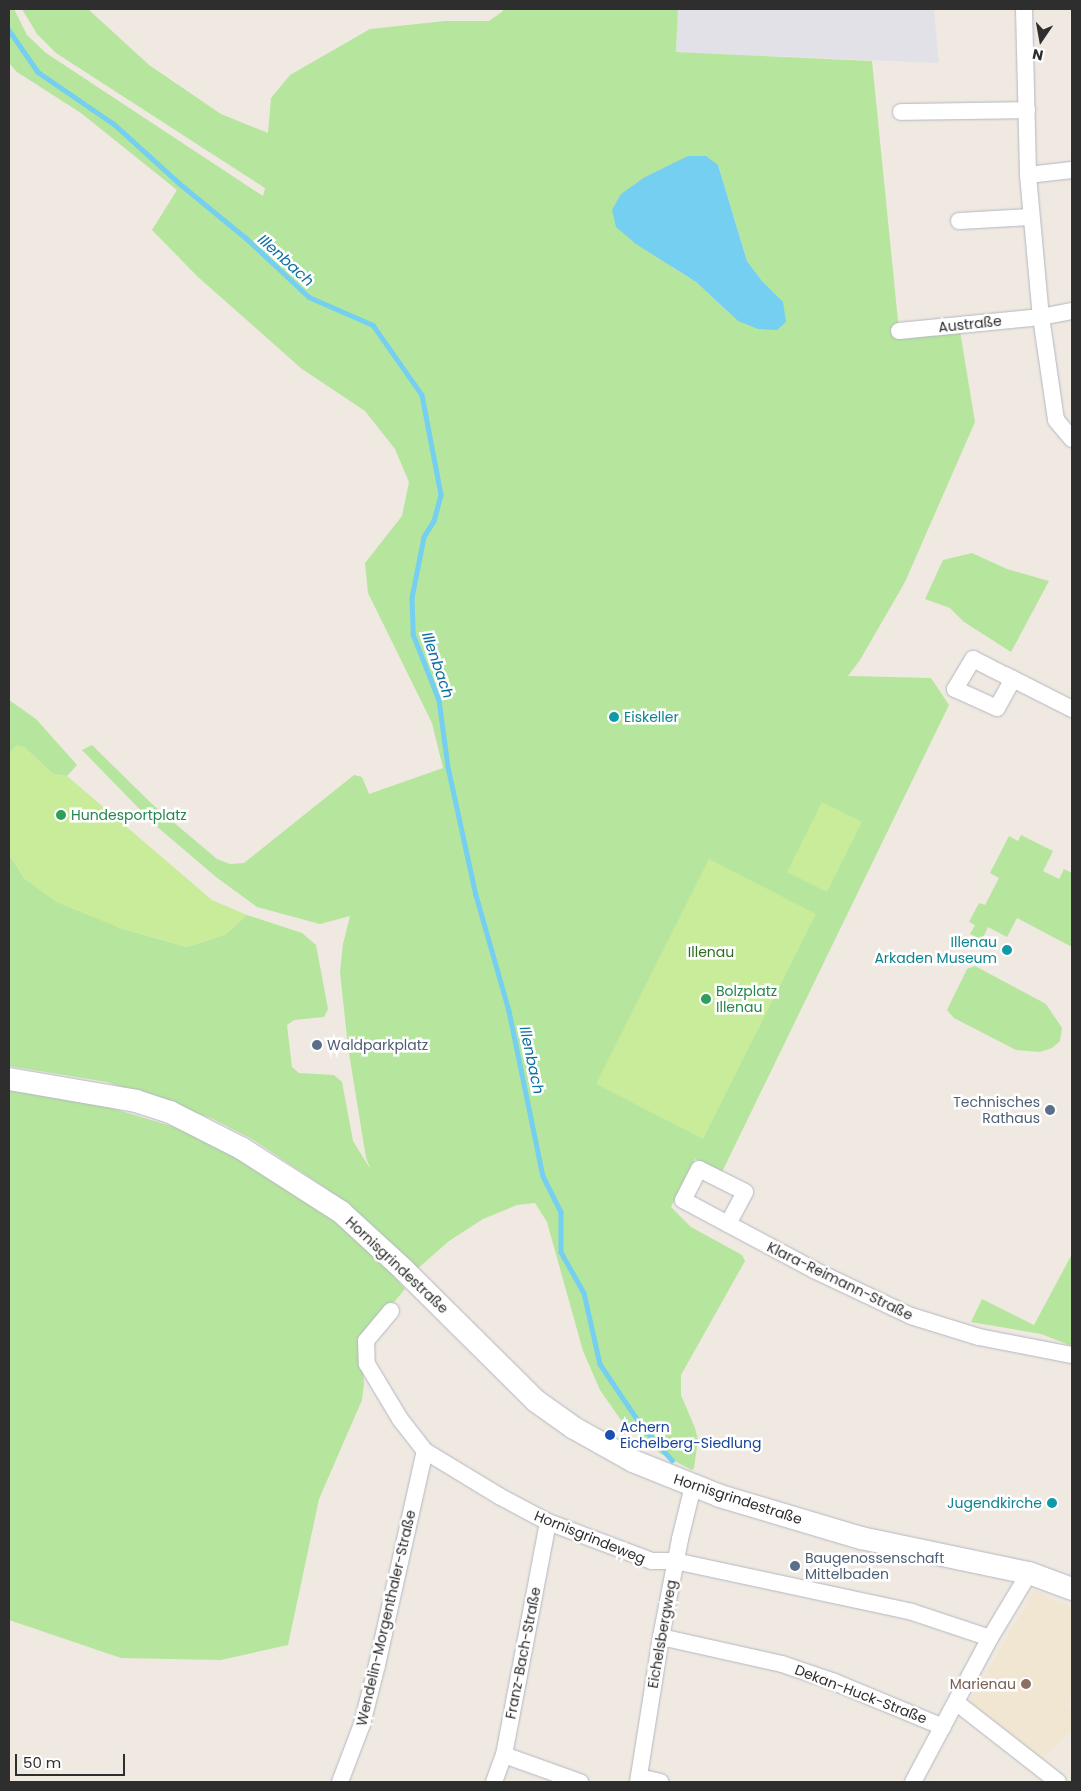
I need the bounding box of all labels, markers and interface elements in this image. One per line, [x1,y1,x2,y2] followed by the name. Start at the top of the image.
[1016,15,1066,65] north arrow
[1031,44,1045,66] text: N
[254,230,318,290] water label: Illenbach
[937,312,1003,336] street label: Austraße
[418,629,458,701] water label: Illenbach
[624,709,679,725] place label: Eiskeller
[608,711,620,723] marker: Eiskeller
[71,807,187,823] place label: Hundesportplatz
[55,809,67,821] marker: Hundesportplatz
[874,934,997,966] place label: Illenau Arkaden Museum
[688,944,734,960] park label: Illenau
[1001,944,1013,956] marker: Illenau Arkaden Museum
[716,983,777,1016] place label: Bolzplatz Illenau
[700,993,712,1005] marker: Bolzplatz Illenau
[516,1024,548,1096] water label: Illenbach
[327,1037,428,1053] place label: Waldparkplatz
[311,1039,323,1051] marker: Waldparkplatz
[953,1094,1040,1126] place label: Technisches Rathaus
[1044,1104,1056,1116] marker: Technisches Rathaus
[342,1213,452,1317] street label: Hornisgrindestraße
[764,1238,916,1324] street label: Klara-Reimann-Straße
[620,1419,761,1451] place label: Achern Eichelberg-Siedlung
[604,1429,616,1441] marker: Achern Eichelberg-Siedlung
[672,1470,804,1528] street label: Hornisgrindestraße
[947,1495,1042,1511] place label: Jugendkirche
[1046,1497,1058,1509] marker: Jugendkirche
[532,1507,648,1567] street label: Hornisgrindeweg
[353,1508,419,1728] street label: Wendelin-Morgenthaler-Straße
[805,1550,944,1582] place label: Baugenossenschaft Mittelbaden
[789,1560,801,1572] marker: Baugenossenschaft Mittelbaden
[644,1578,680,1690] street label: Eichelsbergweg
[502,1586,544,1720] street label: Franz-Bach-Straße
[793,1661,929,1727] street label: Dekan-Huck-Straße
[950,1676,1016,1692] place label: Marienau
[1020,1678,1032,1690] marker: Marienau
[18,1744,128,1776] scale bar
[23,1752,61,1773] text: 50 m

